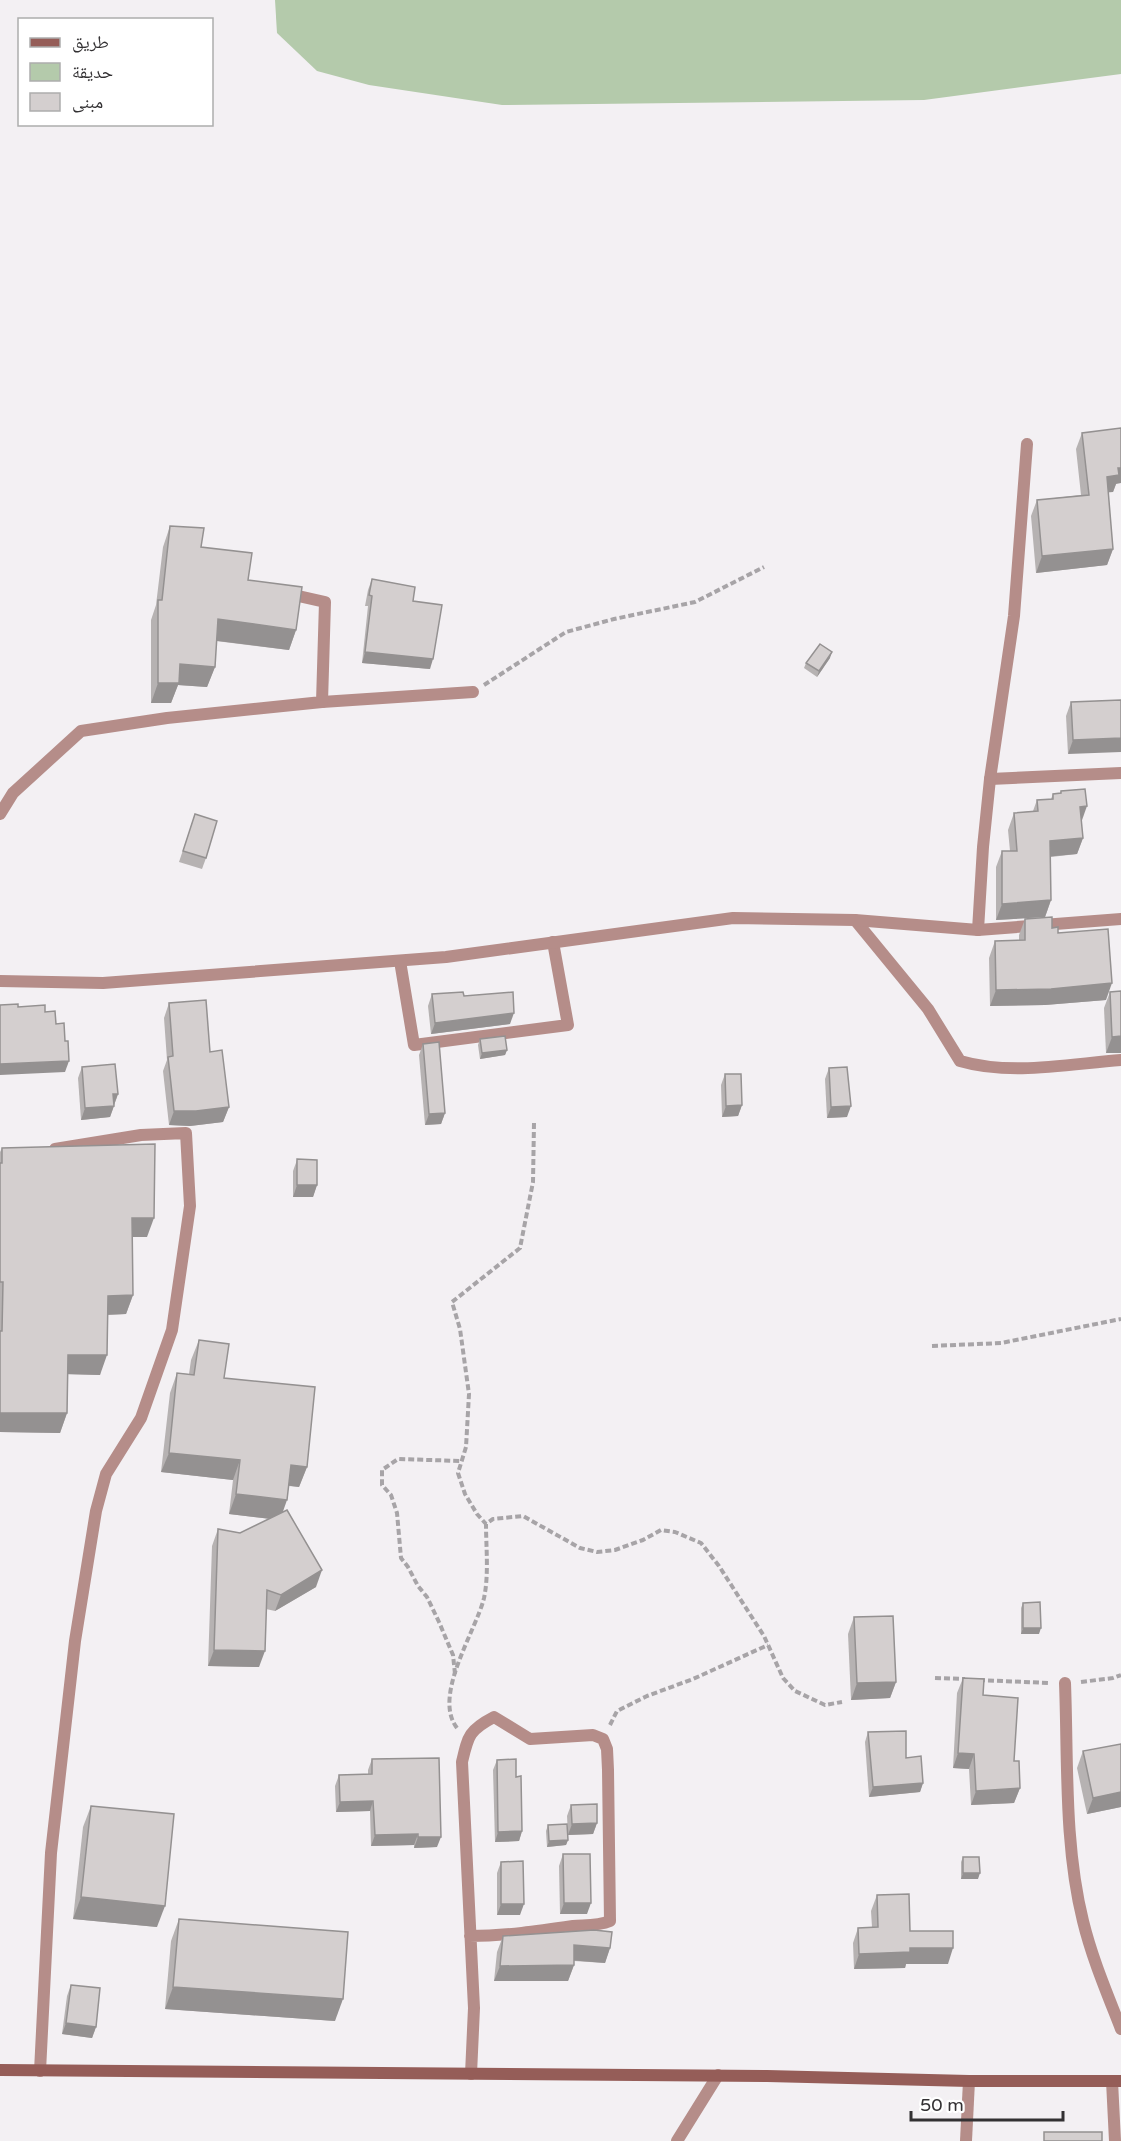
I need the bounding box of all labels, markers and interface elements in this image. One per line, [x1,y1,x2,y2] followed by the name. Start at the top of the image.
[18,18,213,126] legend
[72,31,109,53] text: طريق
[72,61,113,83] text: حديقة
[72,91,103,113] text: مبنى
[911,2084,1062,2122] scale bar
[920,2094,964,2116] text: 50 m

